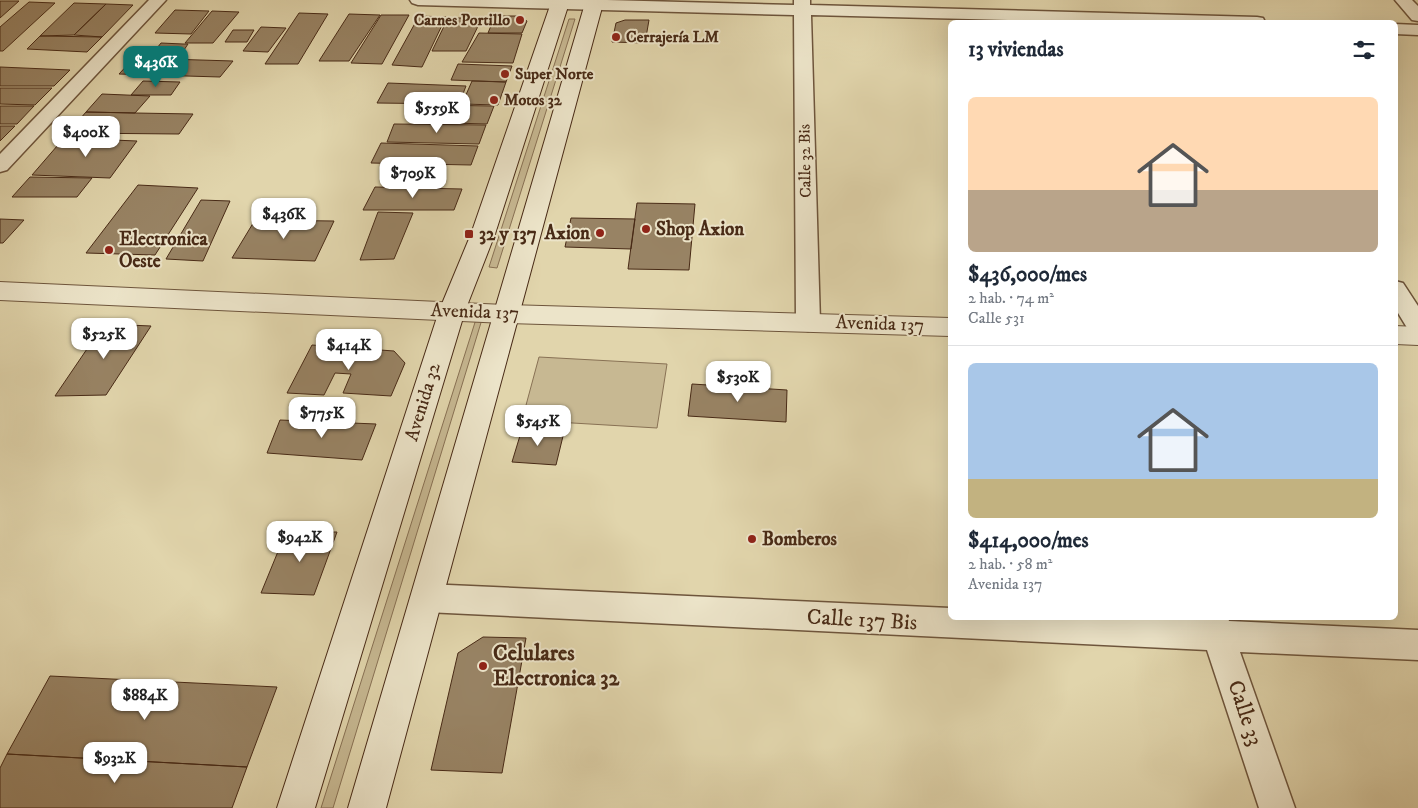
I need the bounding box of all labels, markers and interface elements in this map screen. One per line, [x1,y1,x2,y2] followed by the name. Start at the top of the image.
[414,10,510,30] place label: Carnes Portillo
[514,14,526,26] marker: Carnes Portillo
[626,27,719,47] place label: Cerrajería LM
[610,31,622,43] marker: Cerrajería LM
[1350,36,1378,64] icon: filters
[968,37,1063,63] text: 13 viviendas
[121,46,191,88] pin: $436K
[134,52,178,72] text: $436K
[515,64,594,84] place label: Super Norte
[499,68,511,80] marker: Super Norte
[504,90,563,110] place label: Motos 32
[402,92,472,134] pin: $559K
[488,94,500,106] marker: Motos 32
[415,98,459,118] text: $559K
[51,116,121,158] pin: $400K
[63,122,109,142] text: $400K
[794,124,816,198] street label: Calle 32 Bis
[1128,130,1218,220] icon: home
[378,156,448,199] pin: $709K
[391,163,436,183] text: $709K
[249,198,319,240] pin: $436K
[262,204,306,224] text: $436K
[656,218,745,241] place label: Shop Axion
[544,222,591,245] place label: Axion
[479,223,537,246] place label: 32 y 137
[640,223,652,235] marker: Shop Axion
[594,227,606,239] marker: Axion
[119,228,209,273] place label: Electronica Oeste
[463,228,475,240] marker: 32 y 137
[103,244,115,256] marker: Electronica Oeste
[968,262,1087,288] text: $436,000/mes
[968,288,1054,308] text: 2 hab. · 74 m²
[430,299,520,325] street label: Avenida 137
[968,308,1025,328] text: Calle 531
[835,311,925,337] street label: Avenida 137
[69,318,139,360] pin: $525K
[82,324,126,344] text: $525K
[314,328,384,371] pin: $414K
[327,335,371,355] text: $414K
[400,359,446,444] street label: Avenida 32
[703,360,773,403] pin: $530K
[717,367,759,387] text: $530K
[1128,395,1218,485] icon: home
[287,396,357,439] pin: $775K
[300,403,344,423] text: $775K
[503,404,573,447] pin: $545K
[516,411,560,431] text: $545K
[265,520,335,563] pin: $942K
[277,527,323,547] text: $942K
[762,528,838,551] place label: Bomberos
[968,528,1089,554] text: $414,000/mes
[746,533,758,545] marker: Bomberos
[968,554,1053,574] text: 2 hab. · 58 m²
[968,574,1042,594] text: Avenida 137
[806,604,918,636] street label: Calle 137 Bis
[493,640,621,692] place label: Celulares Electronica 32
[477,660,489,672] marker: Celulares Electronica 32
[1221,677,1269,749] street label: Calle 33
[110,678,180,721] pin: $884K
[122,685,168,705] text: $884K
[80,742,150,784] pin: $932K
[94,748,136,768] text: $932K

